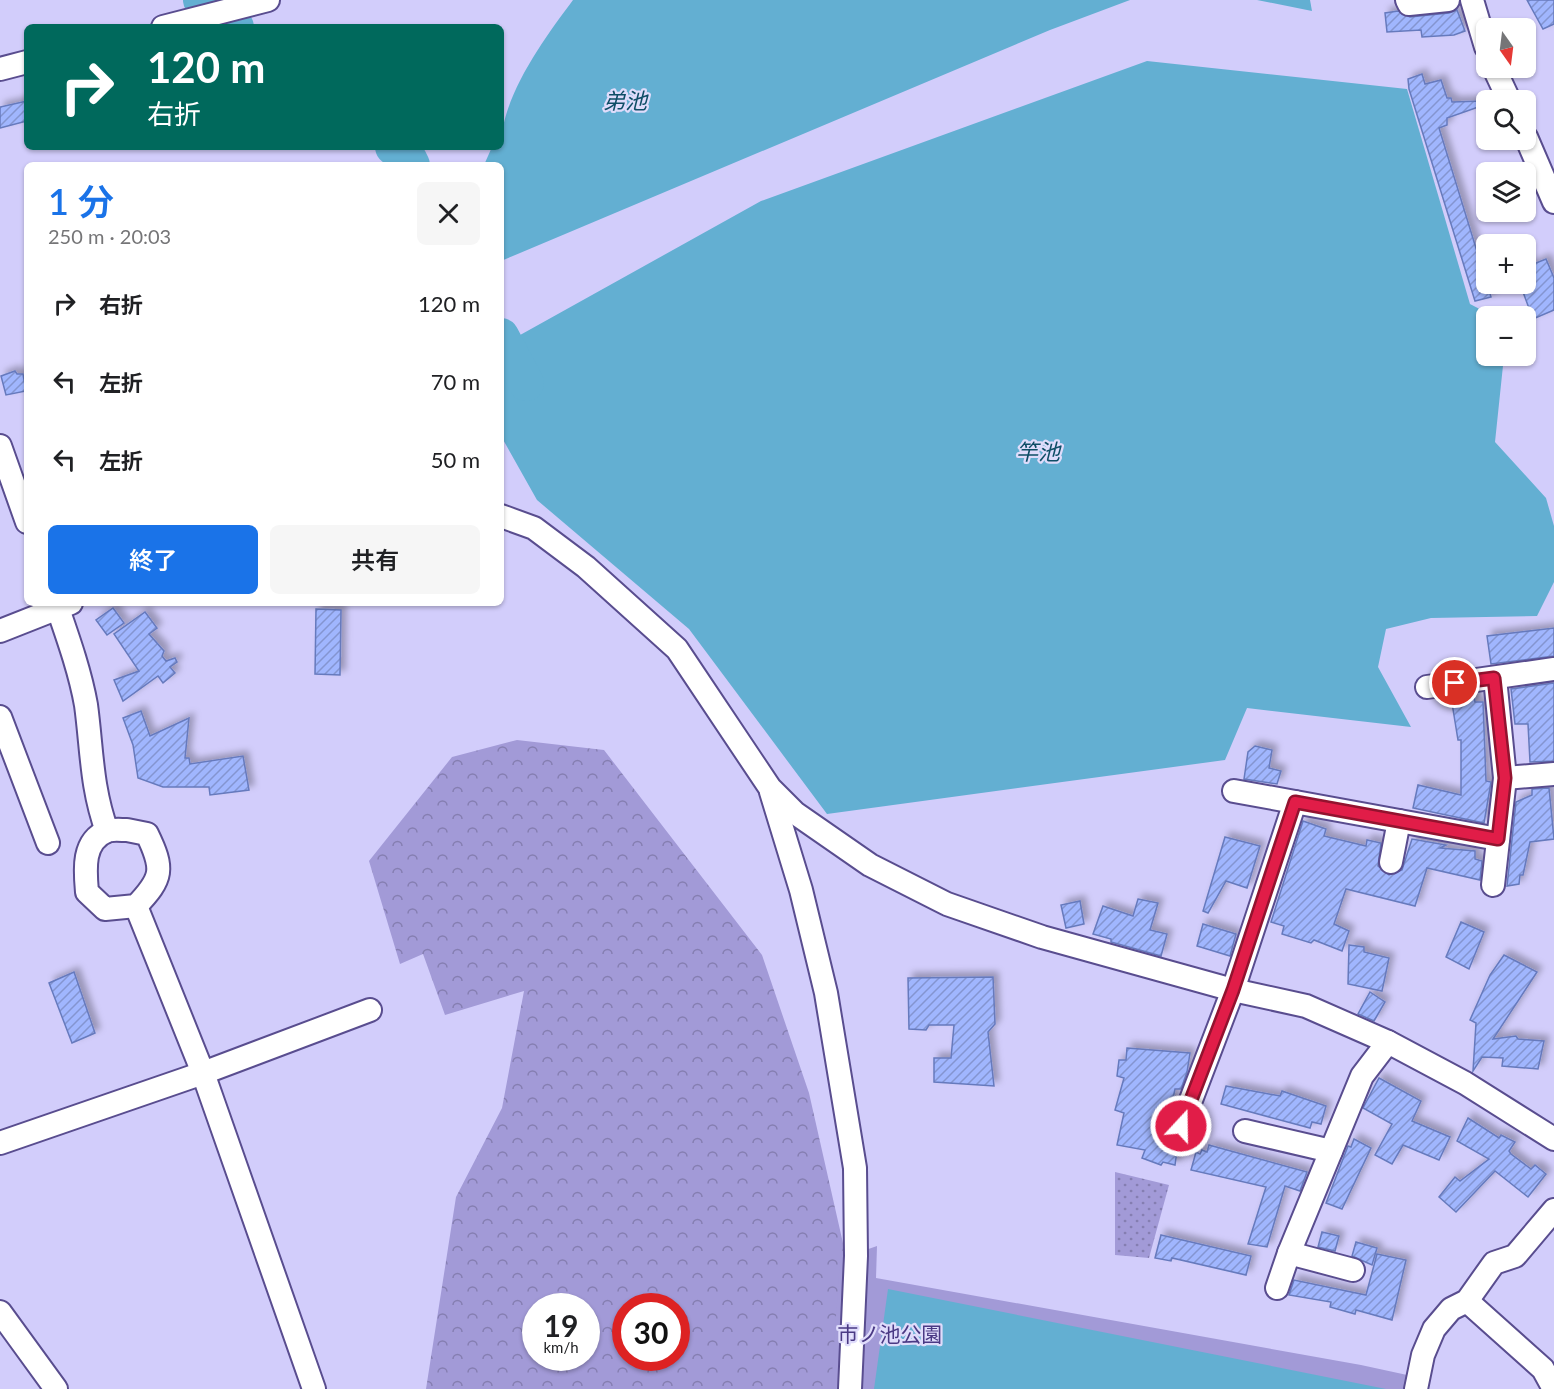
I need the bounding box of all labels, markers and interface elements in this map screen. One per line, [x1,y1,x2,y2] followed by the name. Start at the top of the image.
[1476,18,1536,78] north arrow
[1476,18,1536,366] map controls
[147,42,265,92] text: 120 m
[48,48,126,126] icon: right
[603,87,649,114] water label: 弟池
[1476,90,1536,150] button: search
[147,97,201,130] text: 右折
[1476,162,1536,222] button: layers
[48,179,114,223] text: 1 分
[417,182,480,245] button: close
[48,224,171,248] text: 250 m · 20:03
[1476,234,1536,294] button: +
[48,287,81,320] icon: right
[418,290,480,317] text: 120 m
[99,291,143,318] text: 右折
[1476,306,1536,366] button: −
[48,365,81,398] icon: left
[431,368,480,395] text: 70 m
[99,369,143,396] text: 左折
[1016,438,1062,465] water label: 竿池
[48,443,81,476] icon: left
[431,446,480,473] text: 50 m
[99,447,143,474] text: 左折
[48,525,258,594] button: 終了
[270,525,480,594] button: 共有
[1429,657,1480,708] pin
[1438,666,1471,699] icon: arrive
[1149,1094,1213,1158] position arrow
[612,1293,690,1371] speed limit sign: 30
[544,1307,578,1343] text: 19
[838,1321,943,1346] park label: 市ノ池公園
[543,1338,579,1356] text: km/h

